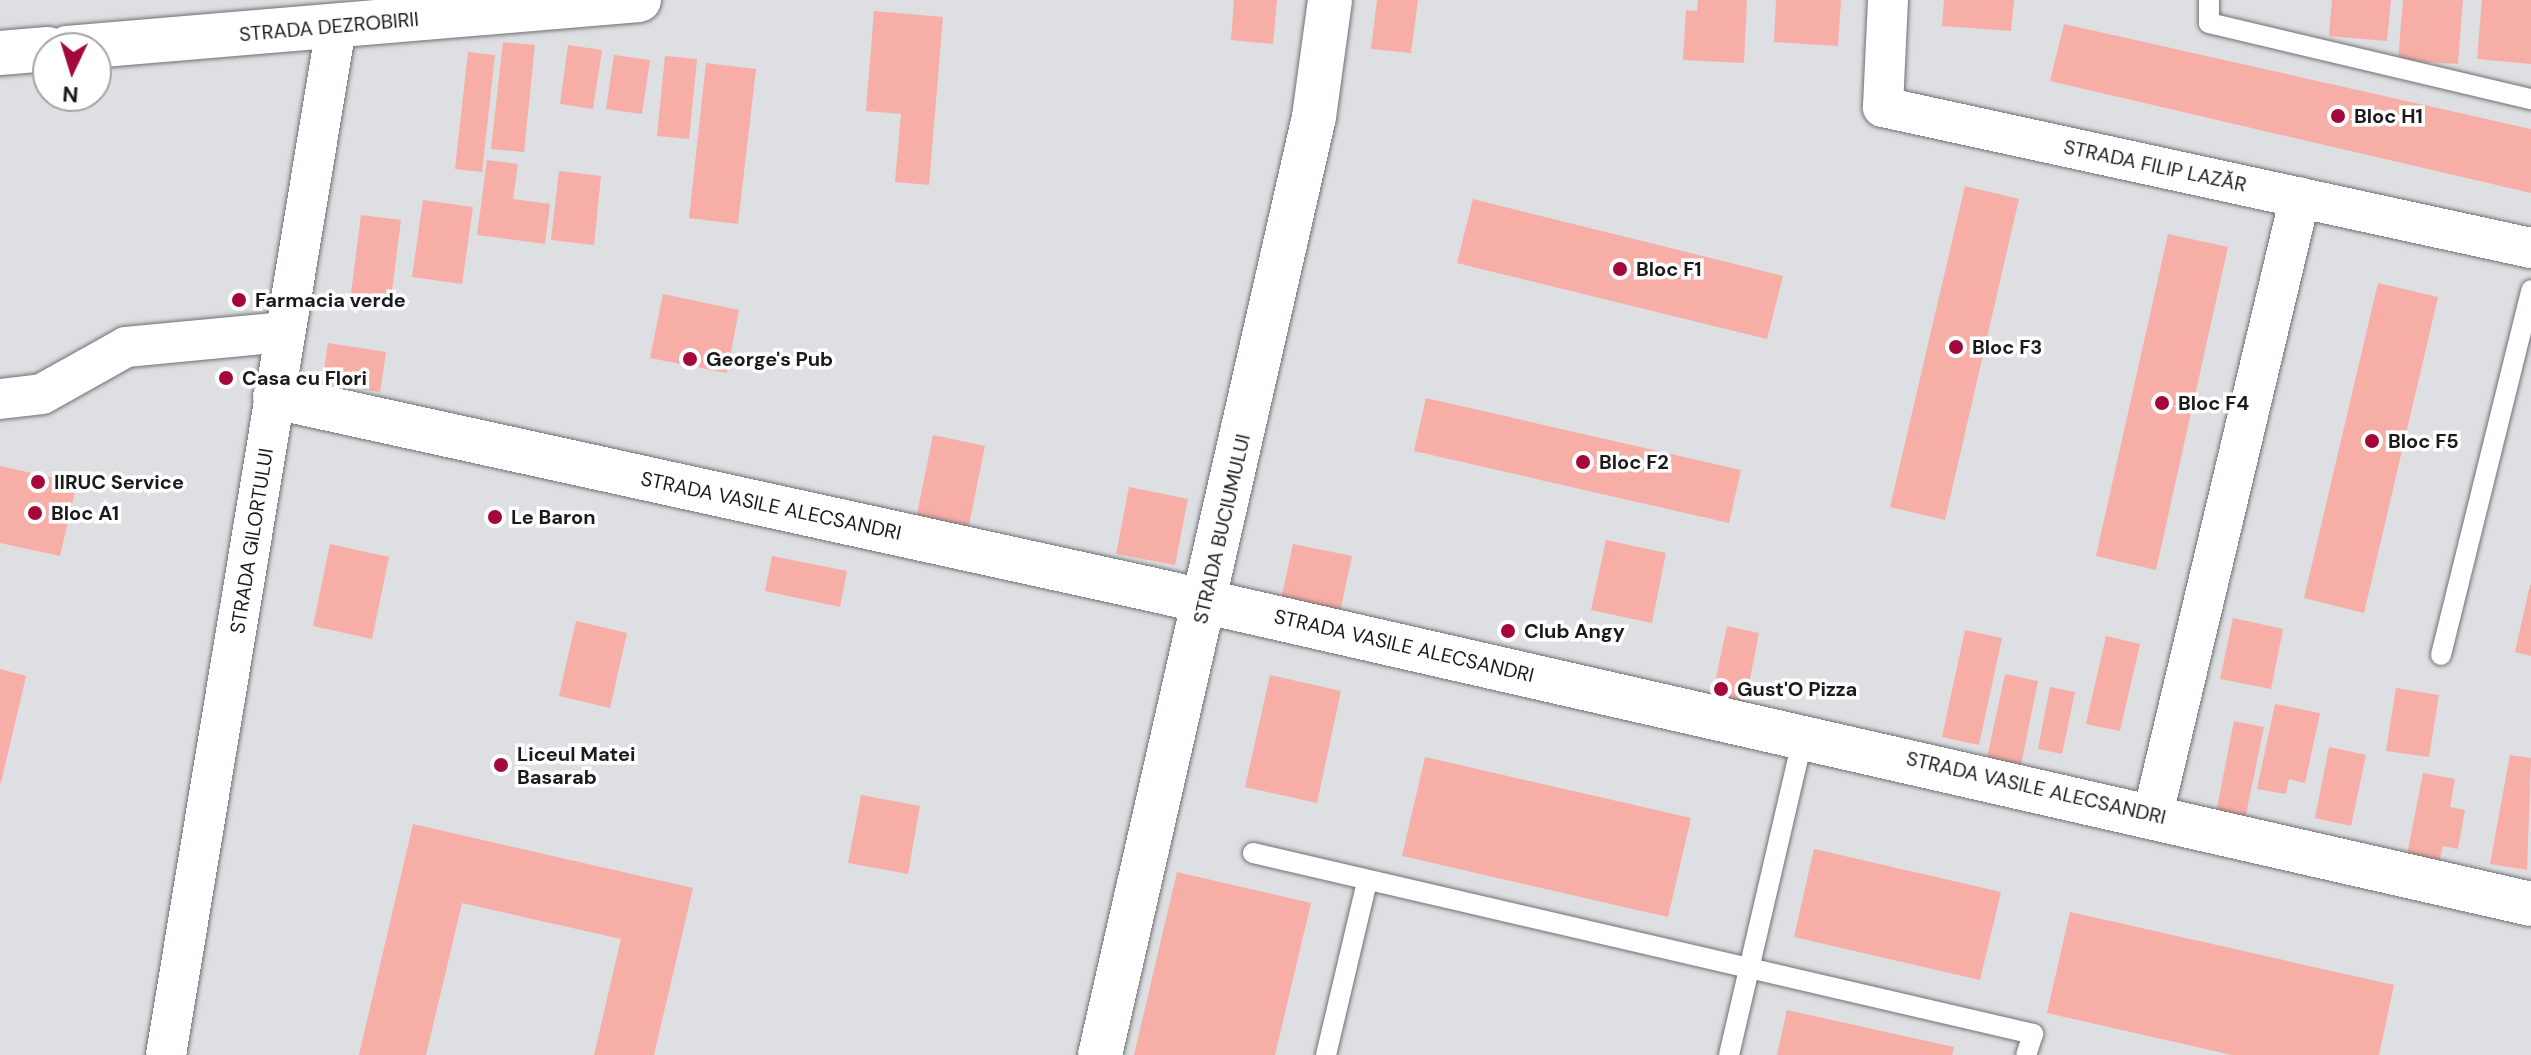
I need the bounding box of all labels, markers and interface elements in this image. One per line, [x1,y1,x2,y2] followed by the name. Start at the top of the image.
[238,7,420,47] street label: STRADA DEZROBIRII
[32,32,112,112] north arrow
[61,79,79,109] text: N
[2354,104,2423,128] place label: Bloc H1
[2329,107,2347,125] marker: Bloc H1
[2061,135,2249,197] street label: STRADA FILIP LAZĂR
[1636,257,1702,281] place label: Bloc F1
[1611,260,1629,278] marker: Bloc F1
[255,288,406,312] place label: Farmacia verde
[230,291,248,309] marker: Farmacia verde
[1972,335,2042,359] place label: Bloc F3
[1947,338,1965,356] marker: Bloc F3
[706,347,833,371] place label: George's Pub
[681,350,699,368] marker: George's Pub
[242,366,367,390] place label: Casa cu Flori
[217,369,235,387] marker: Casa cu Flori
[2178,391,2249,415] place label: Bloc F4
[2153,394,2171,412] marker: Bloc F4
[2388,429,2459,453] place label: Bloc F5
[1188,432,1256,626] street label: STRADA BUCIUMULUI
[2363,432,2381,450] marker: Bloc F5
[225,447,279,635] street label: STRADA GILORTULUI
[1599,450,1669,474] place label: Bloc F2
[1574,453,1592,471] marker: Bloc F2
[639,467,903,545] street label: STRADA VASILE ALECSANDRI
[54,470,184,494] place label: IIRUC Service
[29,473,47,491] marker: IIRUC Service
[51,501,119,525] place label: Bloc A1
[26,504,44,522] marker: Bloc A1
[511,505,595,529] place label: Le Baron
[486,508,504,526] marker: Le Baron
[1272,604,1536,688] street label: STRADA VASILE ALECSANDRI
[1524,619,1625,643] place label: Club Angy
[1499,622,1517,640] marker: Club Angy
[1737,677,1857,701] place label: Gust'O Pizza
[1712,680,1730,698] marker: Gust'O Pizza
[517,742,635,789] place label: Liceul Matei Basarab
[1904,746,2168,830] street label: STRADA VASILE ALECSANDRI
[492,756,510,774] marker: Liceul Matei Basarab

